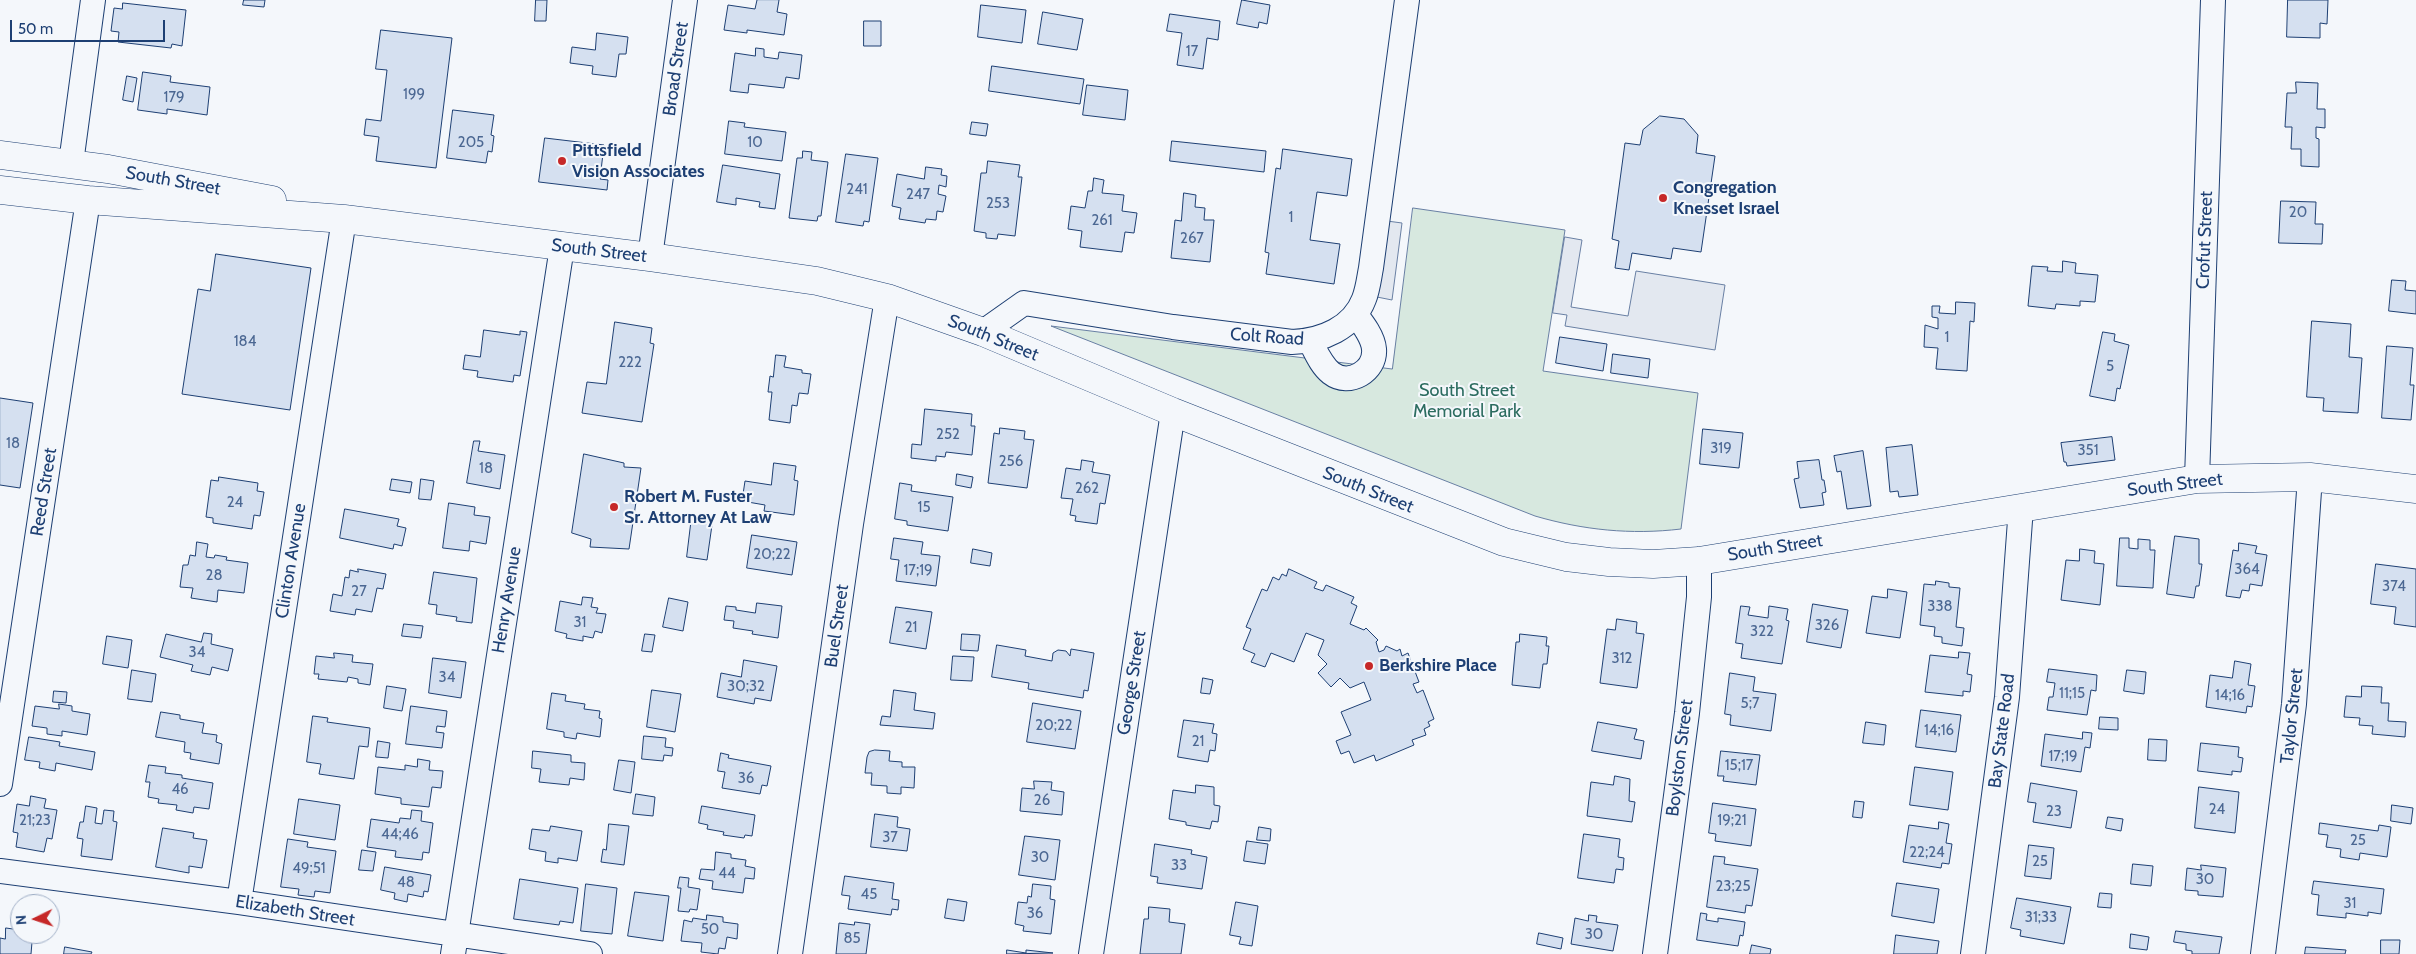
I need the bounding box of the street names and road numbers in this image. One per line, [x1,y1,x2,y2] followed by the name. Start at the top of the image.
[659,20,693,118] street label: Broad Street
[124,162,222,200] street label: South Street
[2192,191,2218,289] street label: Crofut Street
[550,234,648,268] street label: South Street
[944,310,1042,366] street label: South Street
[1229,324,1305,350] street label: Colt Road
[26,446,62,538] street label: Reed Street
[1319,462,1417,518] street label: South Street
[2126,468,2224,502] street label: South Street
[271,502,311,620] street label: Clinton Avenue
[1726,530,1824,566] street label: South Street
[488,545,526,655] street label: Henry Avenue
[820,583,854,669] street label: Buel Street
[1113,629,1151,737] street label: George Street
[2276,667,2308,765] street label: Taylor Street
[1984,672,2020,790] street label: Bay State Road
[1662,698,1698,818] street label: Boylston Street
[234,891,356,931] street label: Elizabeth Street

